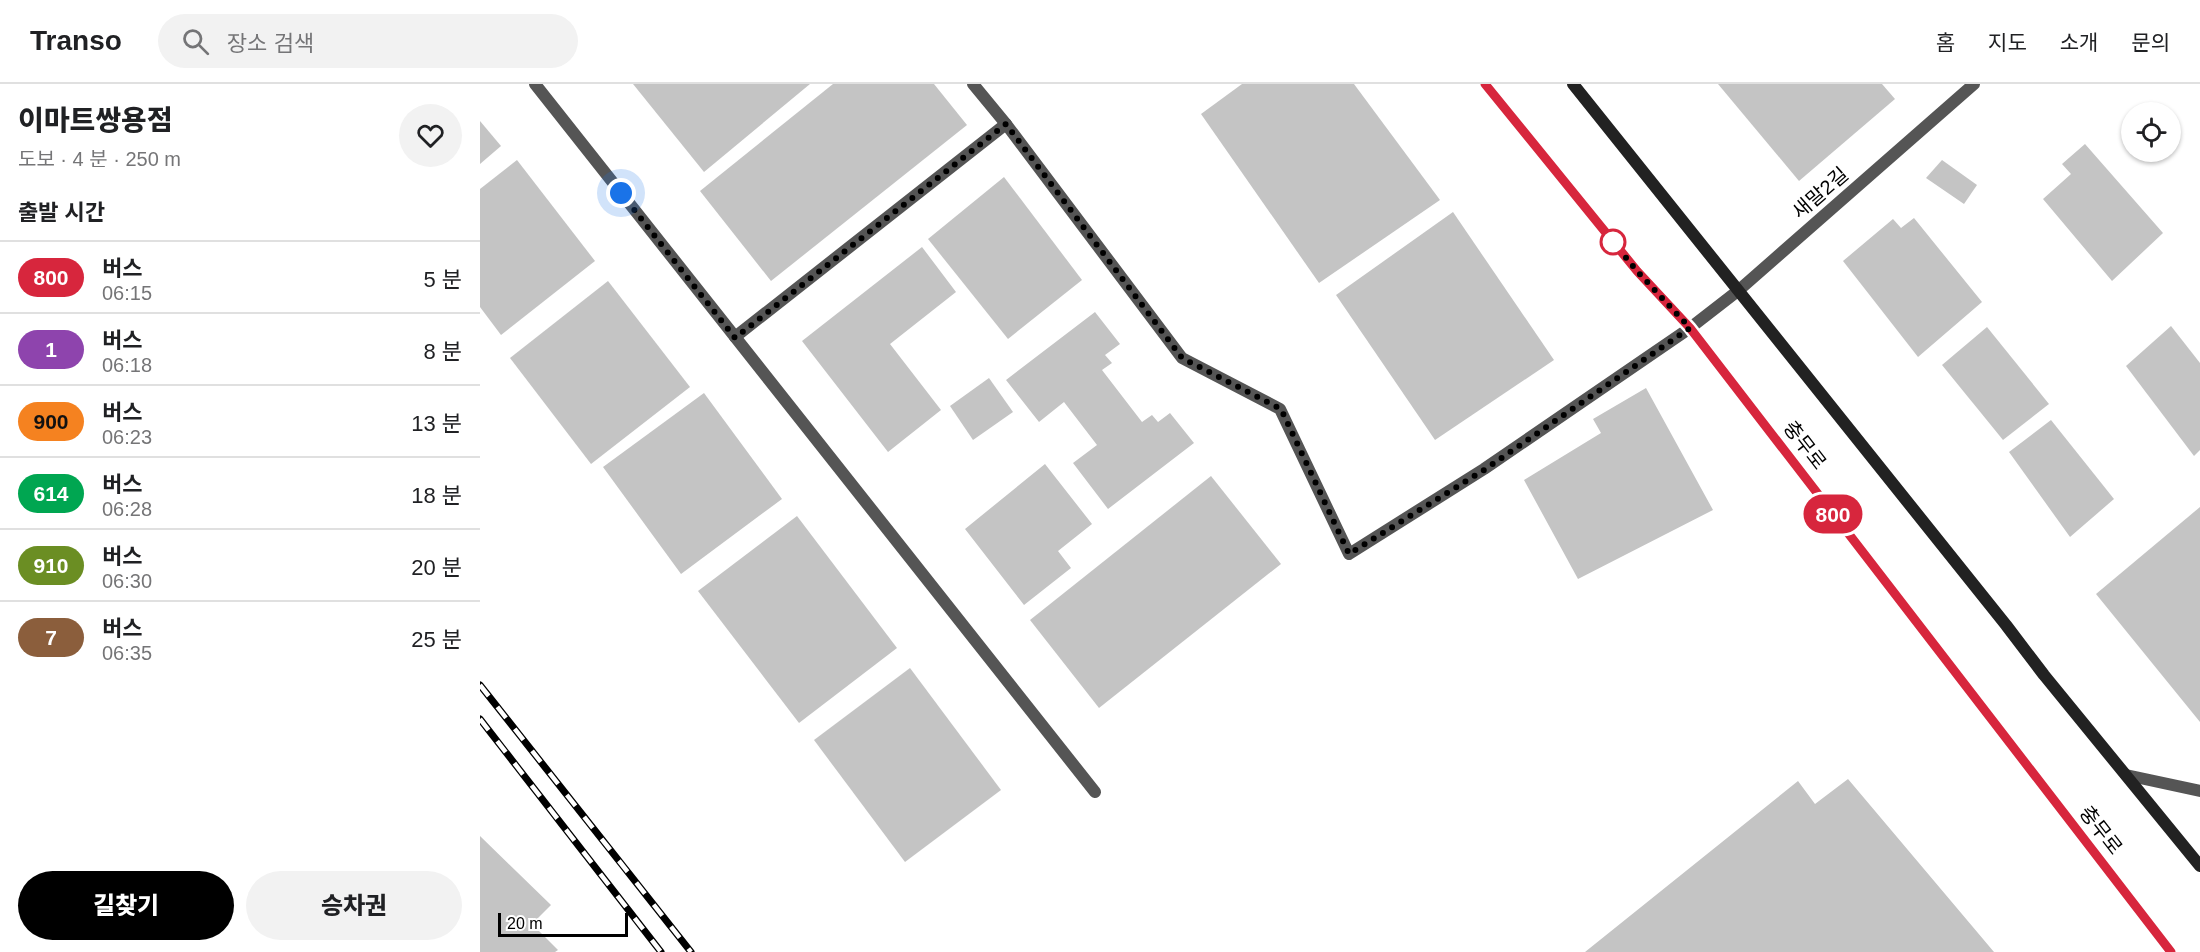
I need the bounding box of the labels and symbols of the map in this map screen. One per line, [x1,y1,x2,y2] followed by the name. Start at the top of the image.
[1788,163,1852,223] street label: 새말2길
[606,178,636,208] your location
[1600,229,1626,255] unlabelled marker
[1779,416,1831,474] street label: 충무로
[1798,494,1868,534] line badge: 800
[2075,801,2127,859] street label: 충무로
[498,910,628,938] scale bar

